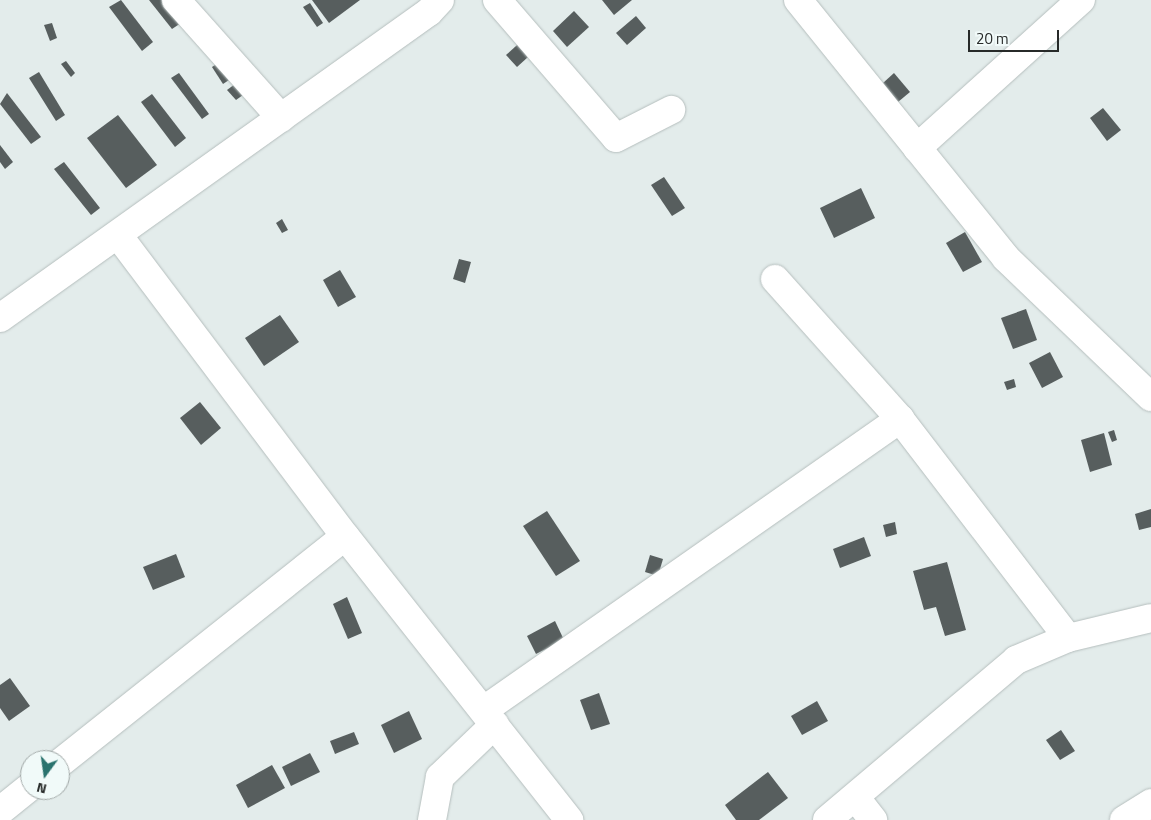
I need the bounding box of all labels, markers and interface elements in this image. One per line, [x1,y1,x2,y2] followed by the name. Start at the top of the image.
[971,20,1062,52] scale bar
[976,27,1009,50] text: 20 m
[20,750,70,800] north arrow
[34,778,49,800] text: N

